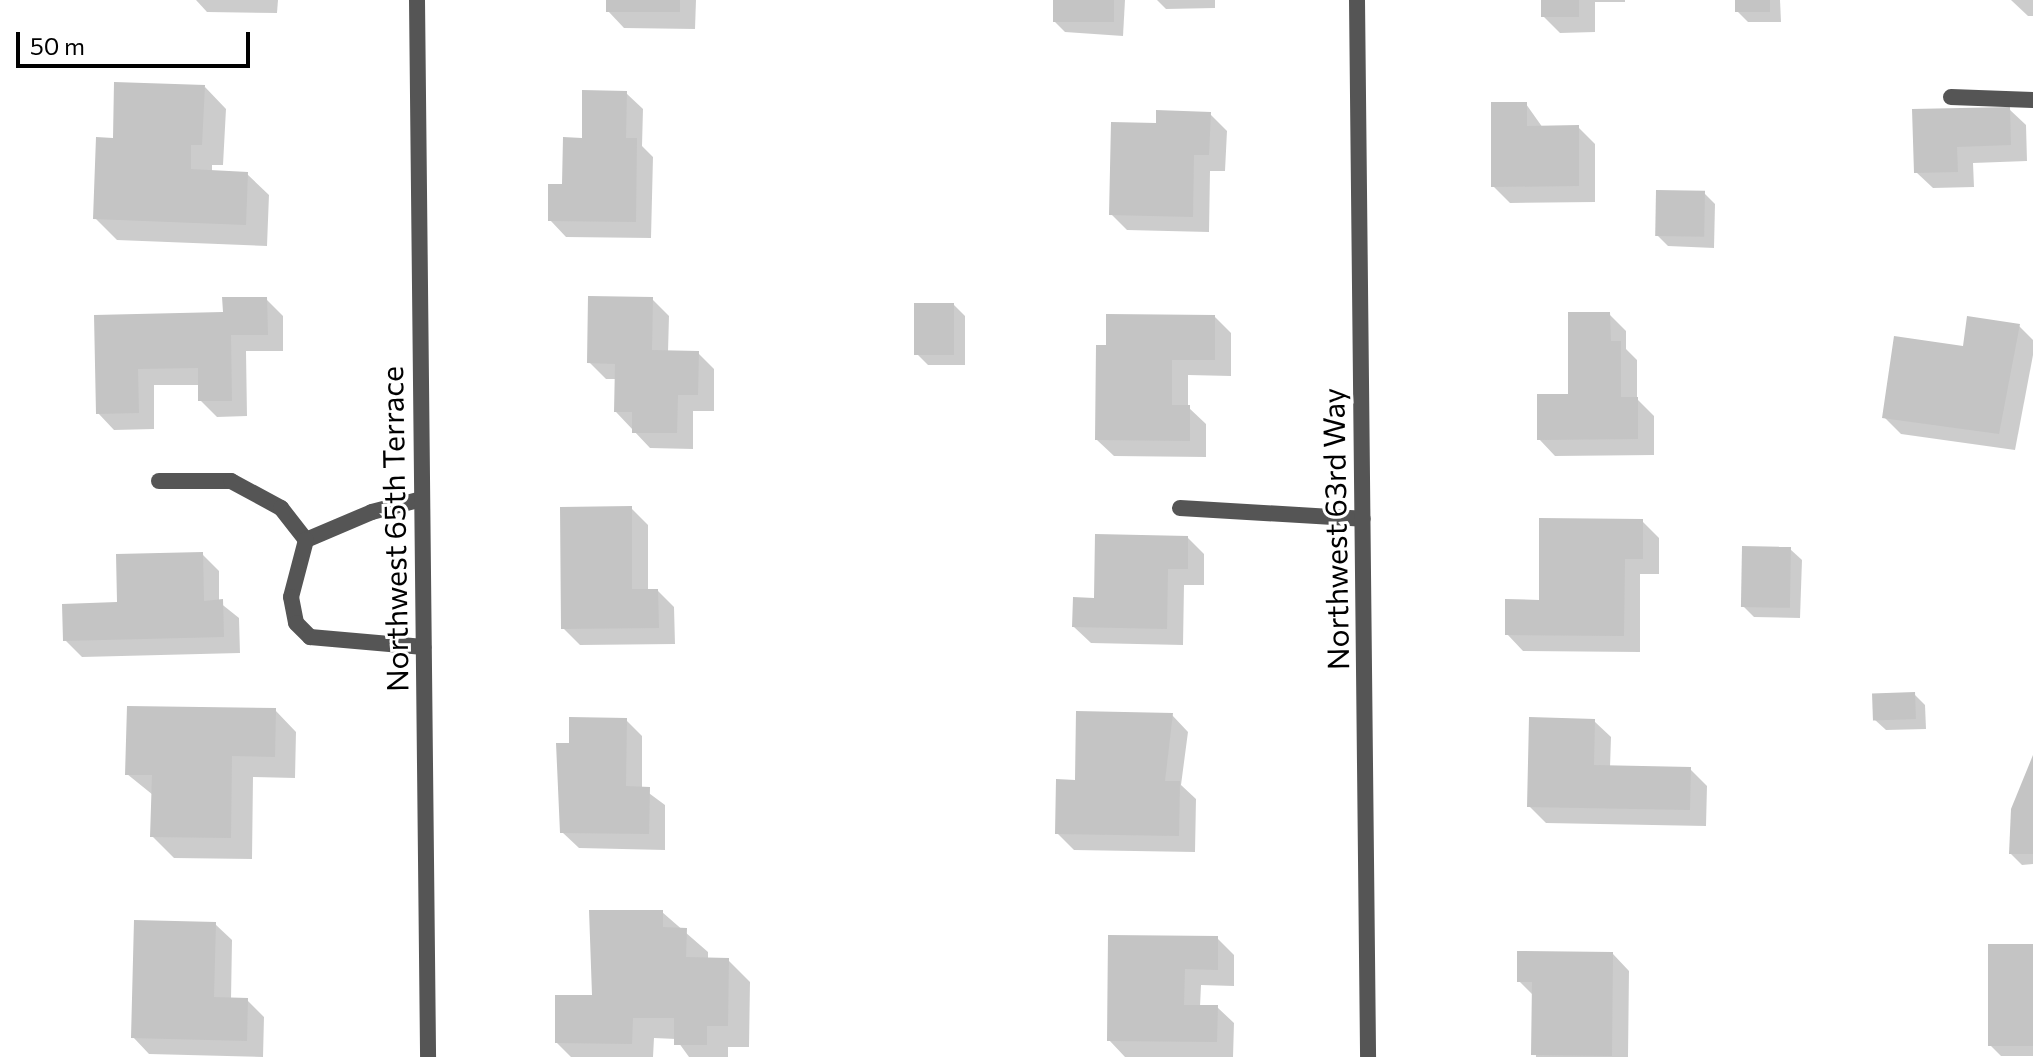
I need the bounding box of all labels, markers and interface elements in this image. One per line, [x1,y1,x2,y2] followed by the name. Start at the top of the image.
[20,16,254,66] scale bar
[30,31,85,60] text: 50 m
[373,366,415,692] street label: Northwest 65th Terrace
[1315,388,1355,670] street label: Northwest 63rd Way

